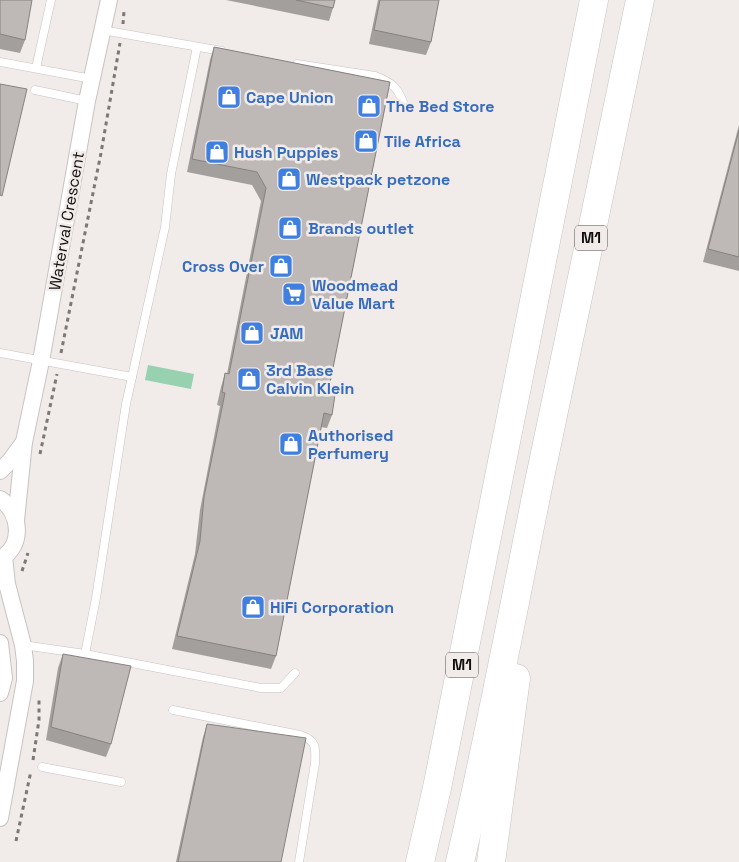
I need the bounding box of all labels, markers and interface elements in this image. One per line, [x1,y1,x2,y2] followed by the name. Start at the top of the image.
[216,84,242,110] shop icon: Cape Union
[246,87,334,108] place label: Cape Union
[356,93,382,119] shop icon: The Bed Store
[386,96,494,117] place label: The Bed Store
[353,128,379,154] shop icon: Tile Africa
[384,131,461,152] place label: Tile Africa
[204,139,230,165] shop icon: Hush Puppies
[234,142,338,163] place label: Hush Puppies
[44,150,89,292] street label: Waterval Crescent
[276,166,302,192] shop icon: Westpack petzone
[306,169,450,190] place label: Westpack petzone
[277,215,303,241] shop icon: Brands outlet
[308,218,414,239] place label: Brands outlet
[575,226,607,250] road number: M1
[268,253,294,279] shop icon: Cross Over
[182,256,264,277] place label: Cross Over
[312,275,398,314] place label: Woodmead Value Mart
[281,281,307,307] supermarket icon: Woodmead Value Mart
[239,320,265,346] shop icon: JAM
[270,323,303,344] place label: JAM
[266,360,354,399] place label: 3rd Base Calvin Klein
[236,366,262,392] shop icon: 3rd Base Calvin Klein
[308,425,393,464] place label: Authorised Perfumery
[278,431,304,457] shop icon: Authorised Perfumery
[240,594,266,620] shop icon: HiFi Corporation
[270,597,394,618] place label: HiFi Corporation
[446,652,478,678] road number: M1

